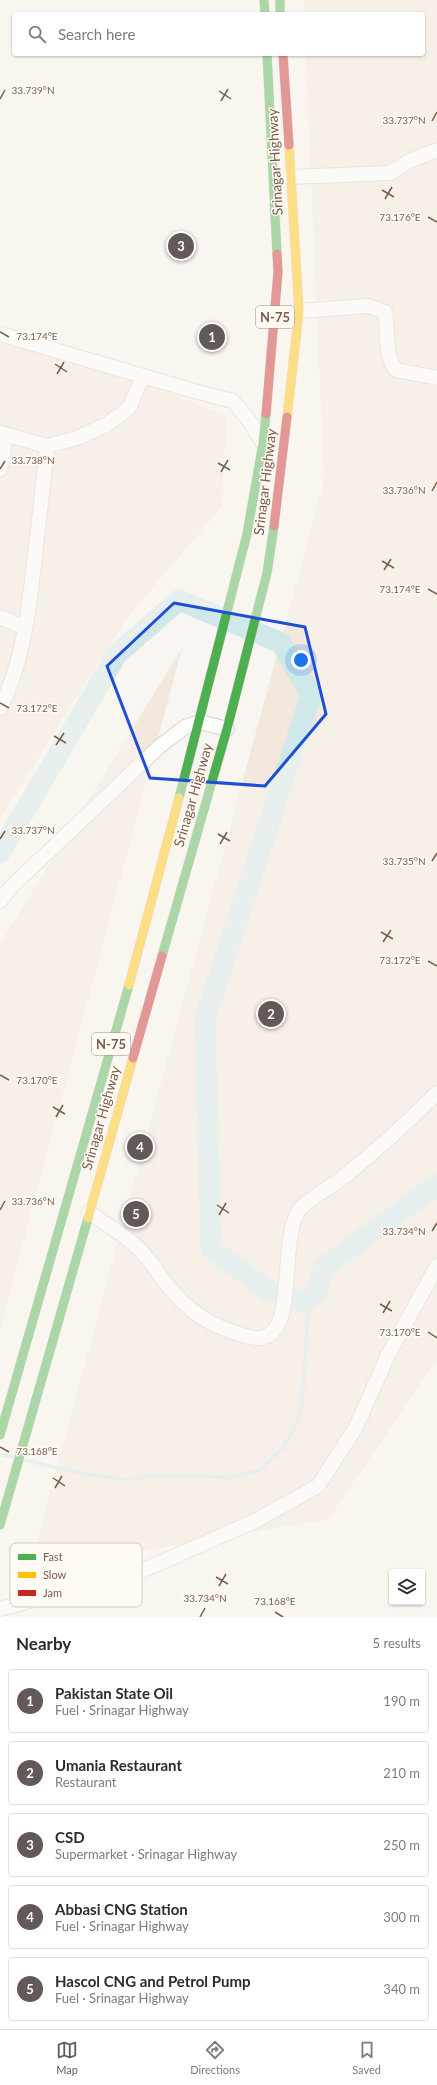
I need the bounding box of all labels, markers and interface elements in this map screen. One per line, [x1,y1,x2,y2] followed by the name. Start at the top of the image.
[12,12,425,56] search box
[26,23,48,45] icon: search
[58,25,135,43] text: Search here
[11,84,55,96] text: 33.739°N
[263,107,286,216] street label: Srinagar Highway
[382,114,426,126] text: 33.737°N
[379,211,421,223] text: 73.176°E
[168,231,194,261] pin: 3
[256,306,294,328] road number: N-75
[199,322,225,352] pin: 1
[16,330,58,342] text: 73.174°E
[250,427,280,536] street label: Srinagar Highway
[11,454,55,466] text: 33.738°N
[382,484,426,496] text: 33.736°N
[379,583,421,595] text: 73.174°E
[291,650,311,670] your location
[16,702,58,714] text: 73.172°E
[170,740,216,849] street label: Srinagar Highway
[11,824,55,836] text: 33.737°N
[382,855,426,867] text: 33.735°N
[379,954,421,966] text: 73.172°E
[258,999,284,1029] pin: 2
[92,1033,130,1055] road number: N-75
[78,1063,124,1172] street label: Srinagar Highway
[16,1074,58,1086] text: 73.170°E
[127,1132,153,1162] pin: 4
[11,1195,55,1207] text: 33.736°N
[123,1199,149,1229] pin: 5
[382,1225,426,1237] text: 33.734°N
[379,1326,421,1338] text: 73.170°E
[16,1445,58,1457] text: 73.168°E
[10,1543,142,1607] legend
[43,1550,63,1563] text: Fast
[43,1568,67,1581] text: Slow
[389,1569,425,1605] map controls
[389,1569,425,1605] button: layers
[43,1586,62,1599] text: Jam
[183,1592,227,1604] text: 33.734°N
[254,1595,296,1607] text: 73.168°E
[16,1633,71,1654] text: Nearby
[373,1635,421,1651] text: 5 results
[55,1684,173,1702] text: Pakistan State Oil
[26,1693,34,1709] text: 1
[383,1693,420,1709] text: 190 m
[55,1702,189,1718] text: Fuel · Srinagar Highway
[55,1756,182,1774] text: Umania Restaurant
[26,1765,34,1781] text: 2
[383,1765,420,1781] text: 210 m
[55,1774,117,1790] text: Restaurant
[55,1828,85,1846] text: CSD
[26,1837,34,1853] text: 3
[383,1837,420,1853] text: 250 m
[55,1846,237,1862] text: Supermarket · Srinagar Highway
[55,1900,188,1918] text: Abbasi CNG Station
[26,1909,34,1925] text: 4
[383,1909,420,1925] text: 300 m
[55,1918,189,1934] text: Fuel · Srinagar Highway
[55,1972,251,1990] text: Hascol CNG and Petrol Pump
[26,1981,34,1997] text: 5
[383,1981,420,1997] text: 340 m
[55,1990,189,2006] text: Fuel · Srinagar Highway
[56,2039,78,2076] tab: Map
[190,2039,240,2076] tab: Directions
[352,2039,381,2076] tab: Saved

